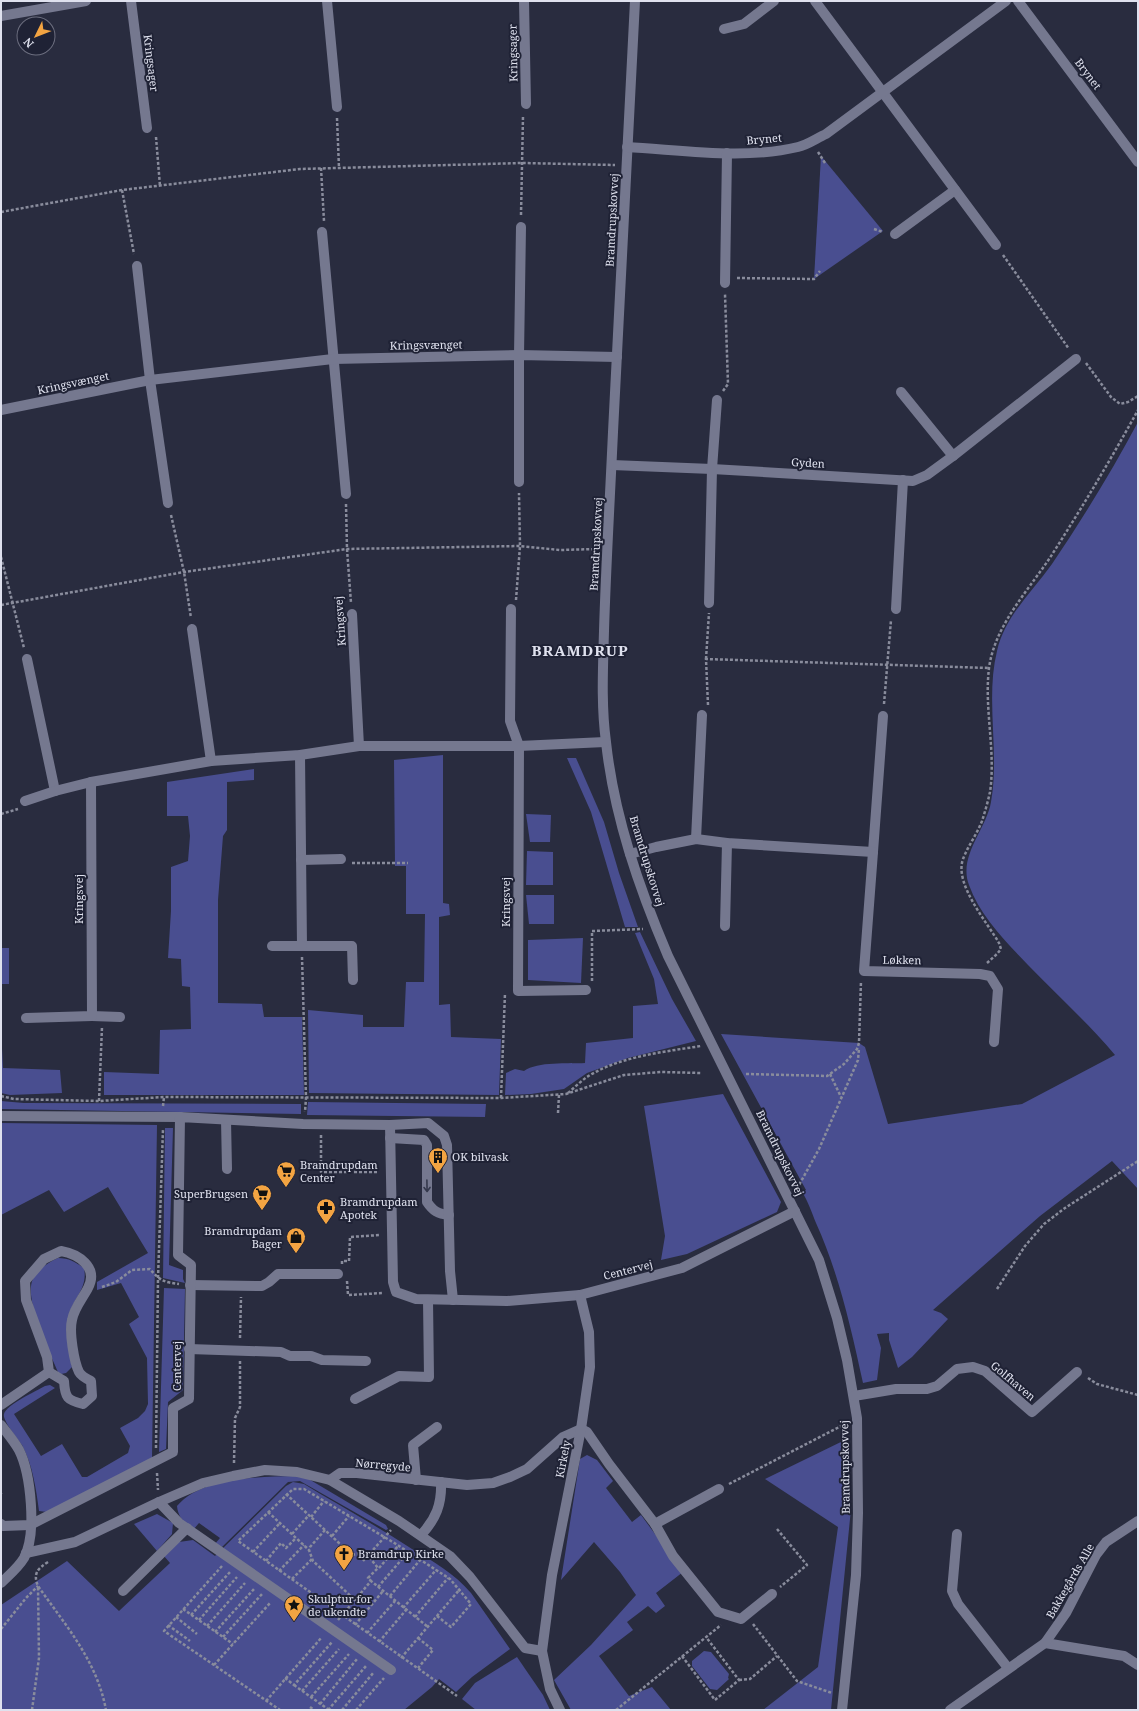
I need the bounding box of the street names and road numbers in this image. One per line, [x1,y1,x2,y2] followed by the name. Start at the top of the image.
[504,23,521,82] street label: Kringsager
[141,33,163,93] street label: Kringsager
[1072,55,1105,92] street label: Brynet
[746,129,782,148] street label: Brynet
[602,173,621,267] street label: Bramdrupskovvej
[389,336,463,353] street label: Kringsvænget
[36,368,110,397] street label: Kringsvænget
[791,454,825,471] street label: Gyden
[586,497,605,591] street label: Bramdrupskovvej
[330,596,349,646] street label: Kringsvej
[627,814,668,908] street label: Bramdrupskovvej
[71,874,86,924] street label: Kringsvej
[498,877,513,927] street label: Kringsvej
[882,952,922,967] street label: Løkken
[753,1107,808,1198] street label: Bramdrupskovvej
[602,1256,654,1283] street label: Centervej
[169,1341,184,1391] street label: Centervej
[988,1357,1039,1404] street label: Golfhaven
[836,1420,853,1514] street label: Bramdrupskovvej
[552,1438,574,1479] street label: Kirkely
[355,1455,412,1474] street label: Nørregyde
[1042,1540,1097,1621] street label: Bakkegårds Alle

